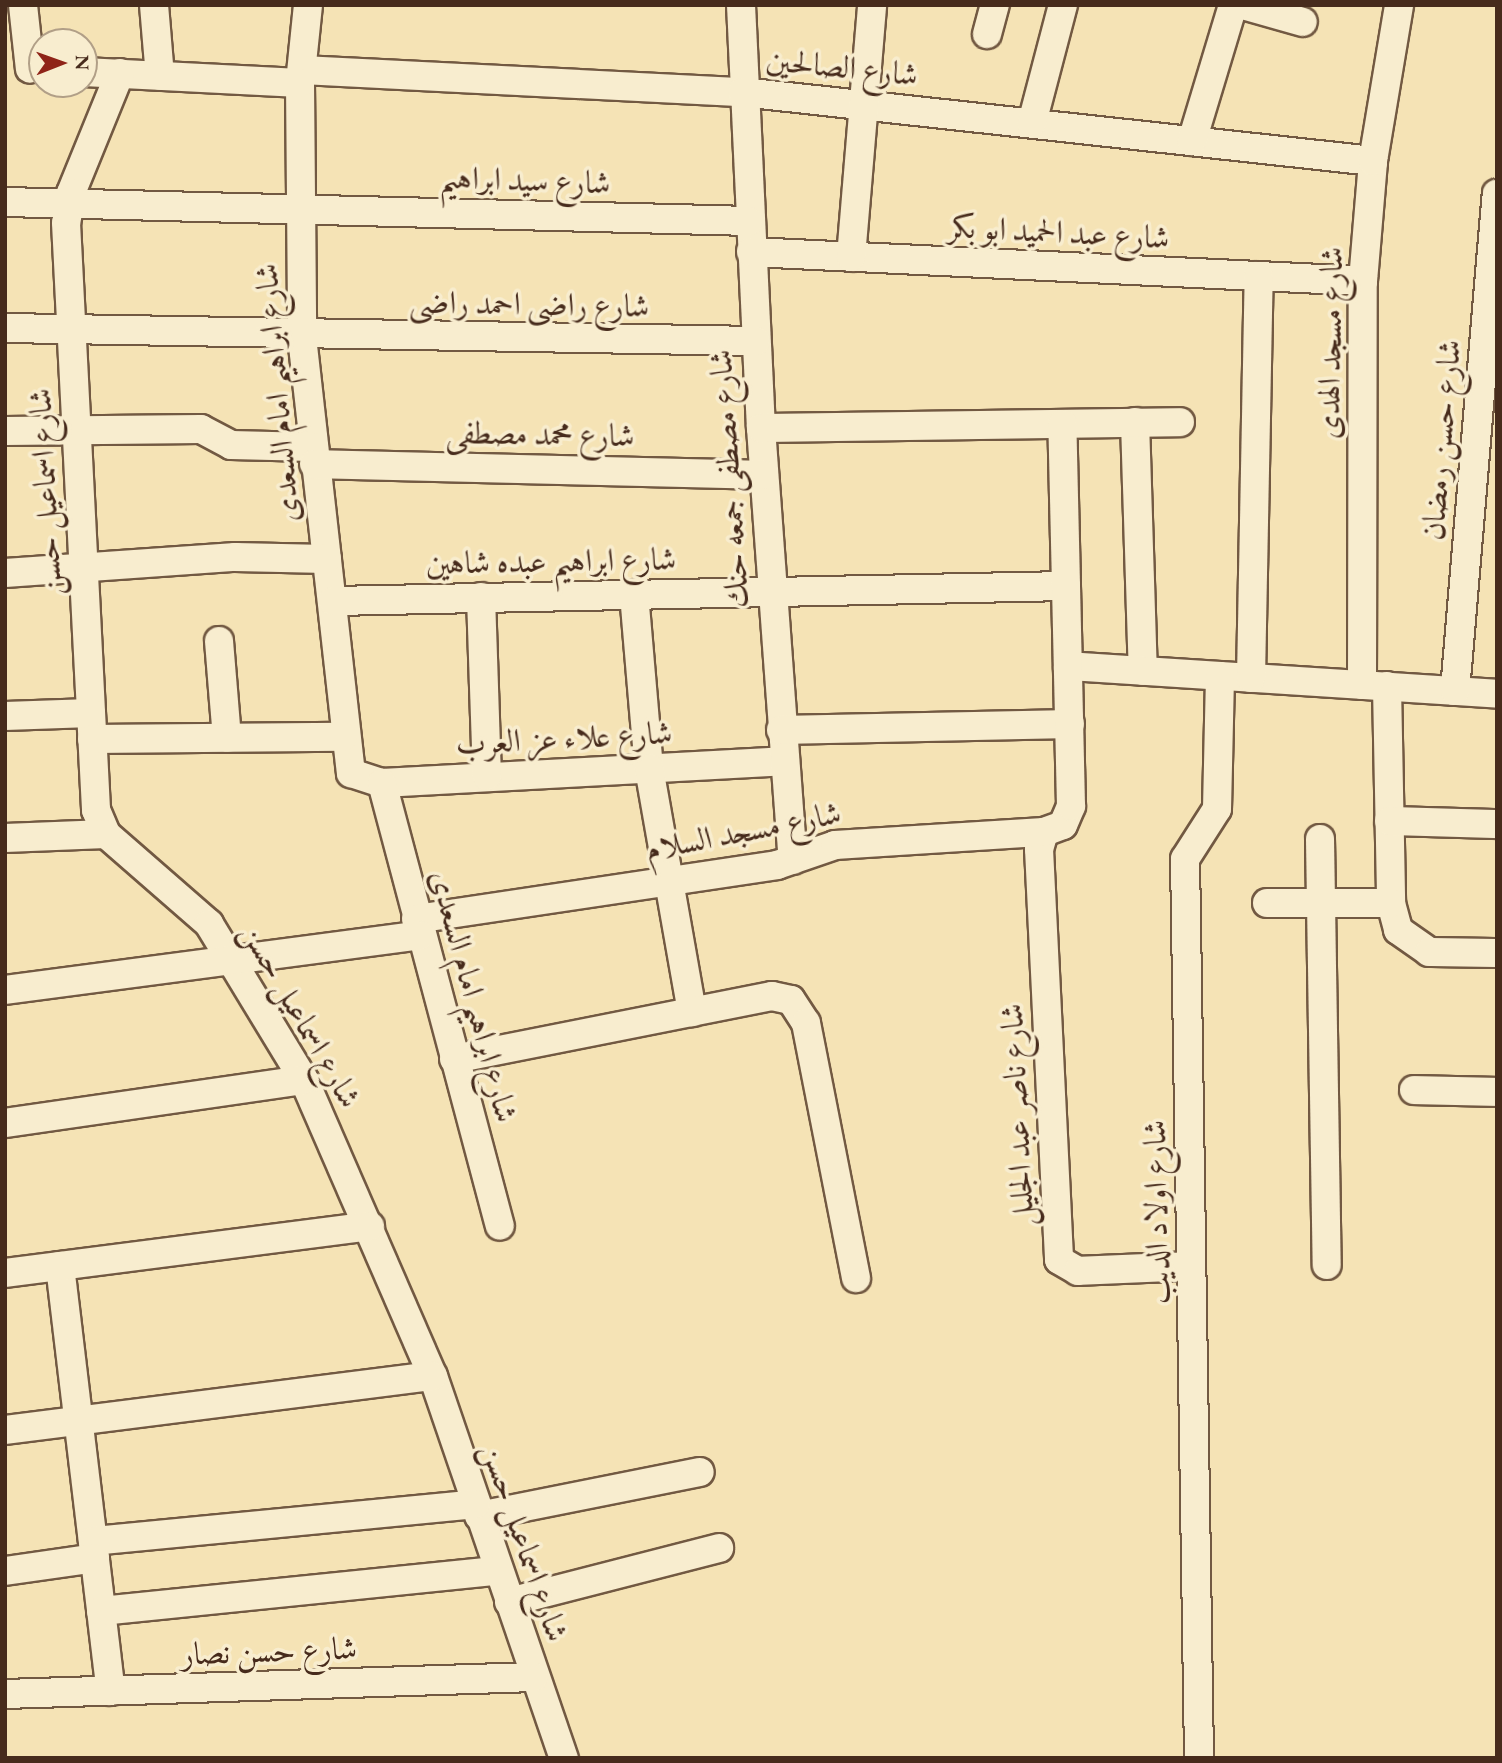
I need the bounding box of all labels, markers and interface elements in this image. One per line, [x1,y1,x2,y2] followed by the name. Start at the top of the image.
[28,28,98,98] north arrow
[764,40,920,94] street label: شارع الصالحين
[70,55,95,71] text: N
[439,158,611,202] street label: شارع سيد ابراهيم
[948,207,1170,257] street label: شارع عبد الحميد ابو بكر
[1309,246,1351,440] street label: شارع مسجد الهدى
[247,262,307,524] street label: شارع ابراهيم امام السعدى
[408,283,650,325] street label: شارع راضى احمد راضى
[1413,338,1469,542] street label: شارع حسن رمضان
[701,348,757,610] street label: شارع مصطفى جمعه حنك
[20,387,70,597] street label: شارع اسماعيل حسن
[445,413,635,455] street label: شارع محمد مصطفى
[425,540,677,582] street label: شارع ابراهيم عبده شاهين
[455,713,673,763] street label: شارع علاء عز العرب
[642,793,844,869] street label: شارع مسجد السلام
[422,866,526,1126] street label: شارع ابراهيم امام السعدى
[233,916,369,1114] street label: شارع اسماعيل حسن
[992,1003,1042,1227] street label: شارع ناصر عبد الجليل
[1135,1120,1177,1304] street label: شارع اولاد الديب
[473,1438,577,1646] street label: شارع اسماعيل حسن
[180,1629,358,1673] street label: شارع حسن نصار

